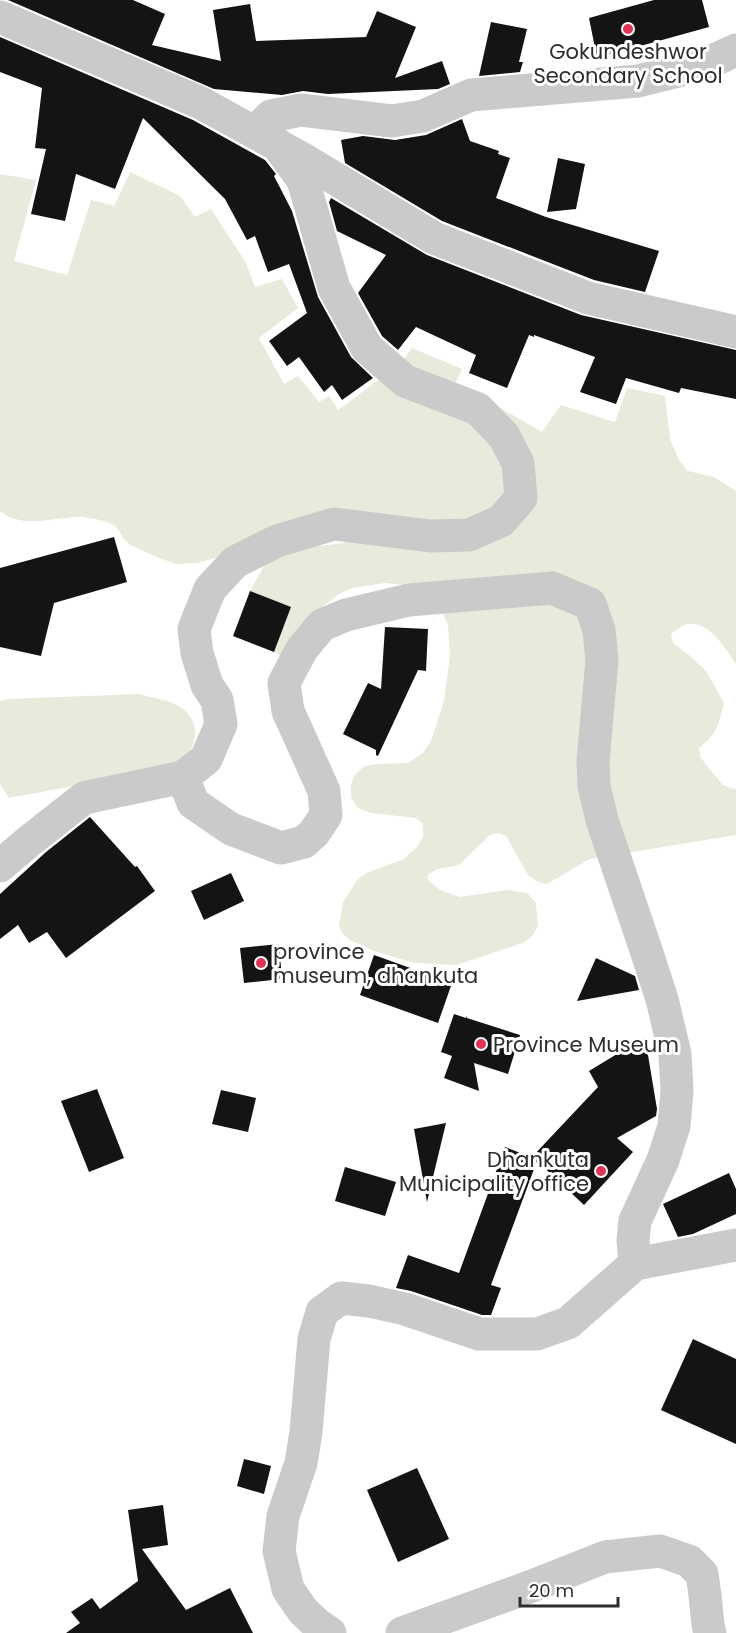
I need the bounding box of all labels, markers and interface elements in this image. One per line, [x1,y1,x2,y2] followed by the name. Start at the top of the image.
[621,22,635,36] marker: Gokundeshwor Secondary School
[533,37,723,90] place label: Gokundeshwor Secondary School
[273,937,478,990] place label: province museum, dhankuta
[254,956,268,970] marker: province museum, dhankuta
[493,1030,679,1059] place label: Province Museum
[474,1037,488,1051] marker: Province Museum
[399,1145,589,1198] place label: Dhankuta Municipality office
[594,1164,608,1178] marker: Dhankuta Municipality office
[520,1570,618,1608] scale bar
[529,1578,574,1603] text: 20 m

